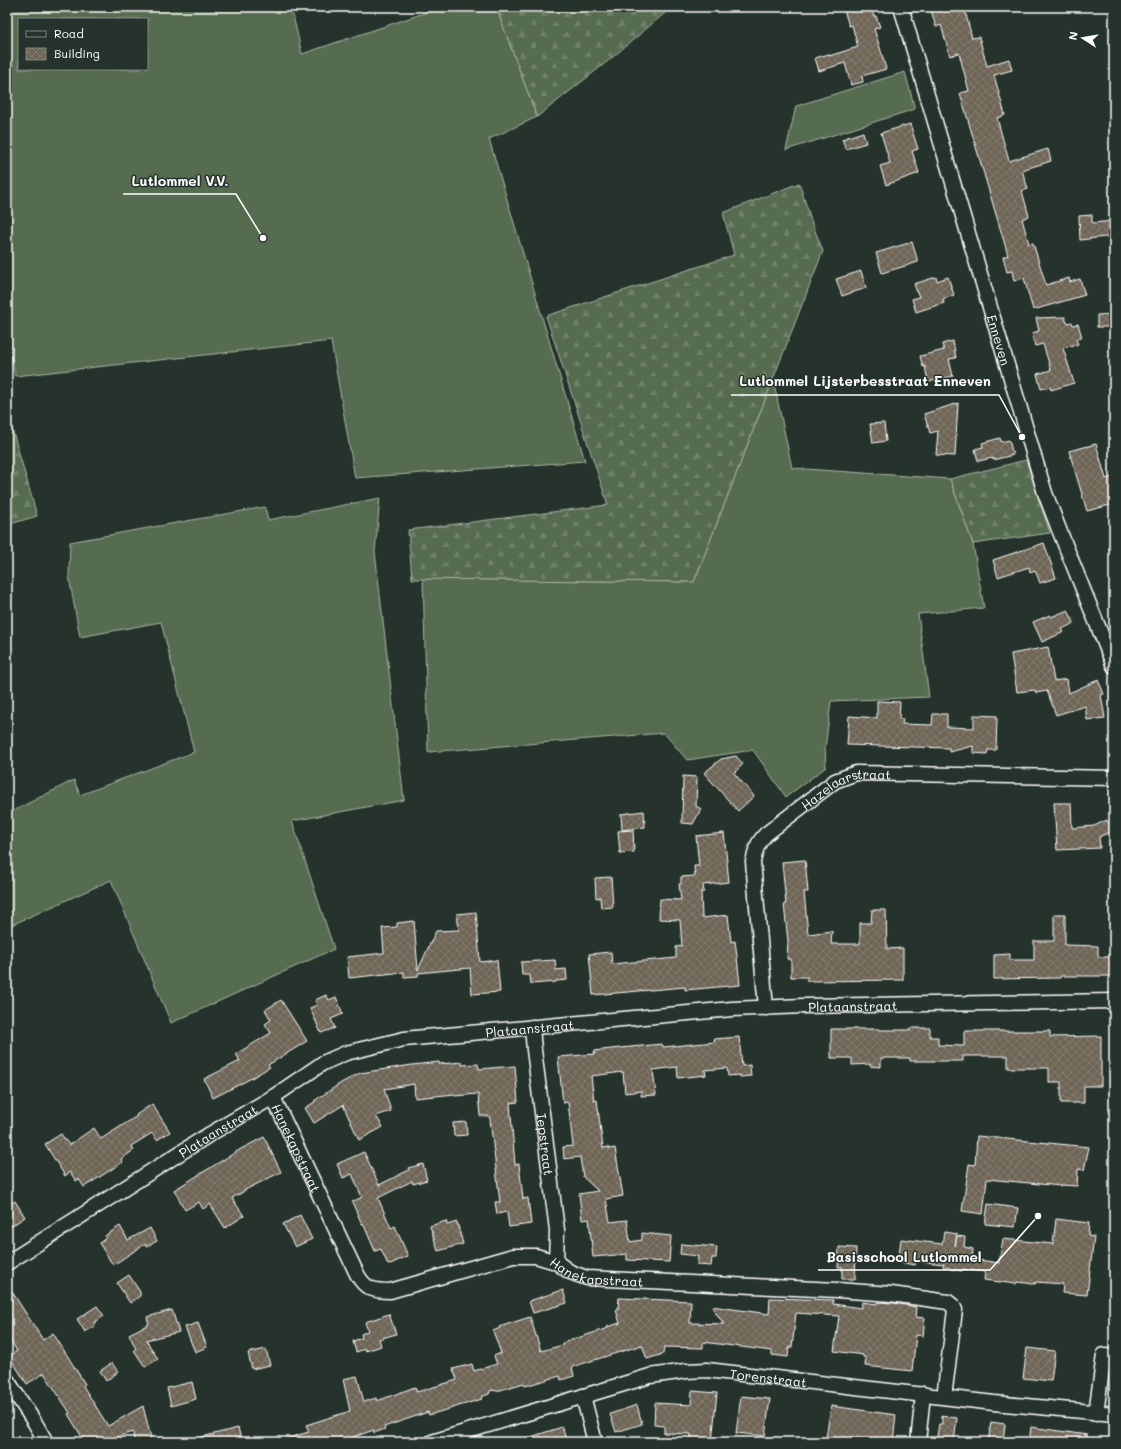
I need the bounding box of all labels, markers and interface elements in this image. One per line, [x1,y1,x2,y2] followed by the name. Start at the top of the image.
[18,18,148,70] legend
[1063,18,1103,58] north arrow
[54,25,84,41] text: Road
[1065,30,1081,41] text: N
[54,45,100,61] text: Building
[123,168,236,194] callout: Lutlommel V.V.
[132,171,229,190] text: Lutlommel V.V.
[984,312,1015,367] street label: Enneven
[731,369,999,395] callout: Lutlommel Lijsterbesstraat Enneven
[739,371,991,390] text: Lutlommel Lijsterbesstraat Enneven
[797,765,892,813] street label: Hazelaarstraat
[808,996,898,1014] street label: Plataanstraat
[485,1015,575,1040] street label: Plataanstraat
[175,1100,260,1161] street label: Plataanstraat
[269,1100,325,1195] street label: Hanekapstraat
[534,1112,558,1176] street label: Iepstraat
[818,1244,990,1270] callout: Basisschool Lutlommel
[826,1247,982,1266] text: Basisschool Lutlommel
[547,1252,644,1289] street label: Hanekapstraat
[729,1364,808,1390] street label: Torenstraat

